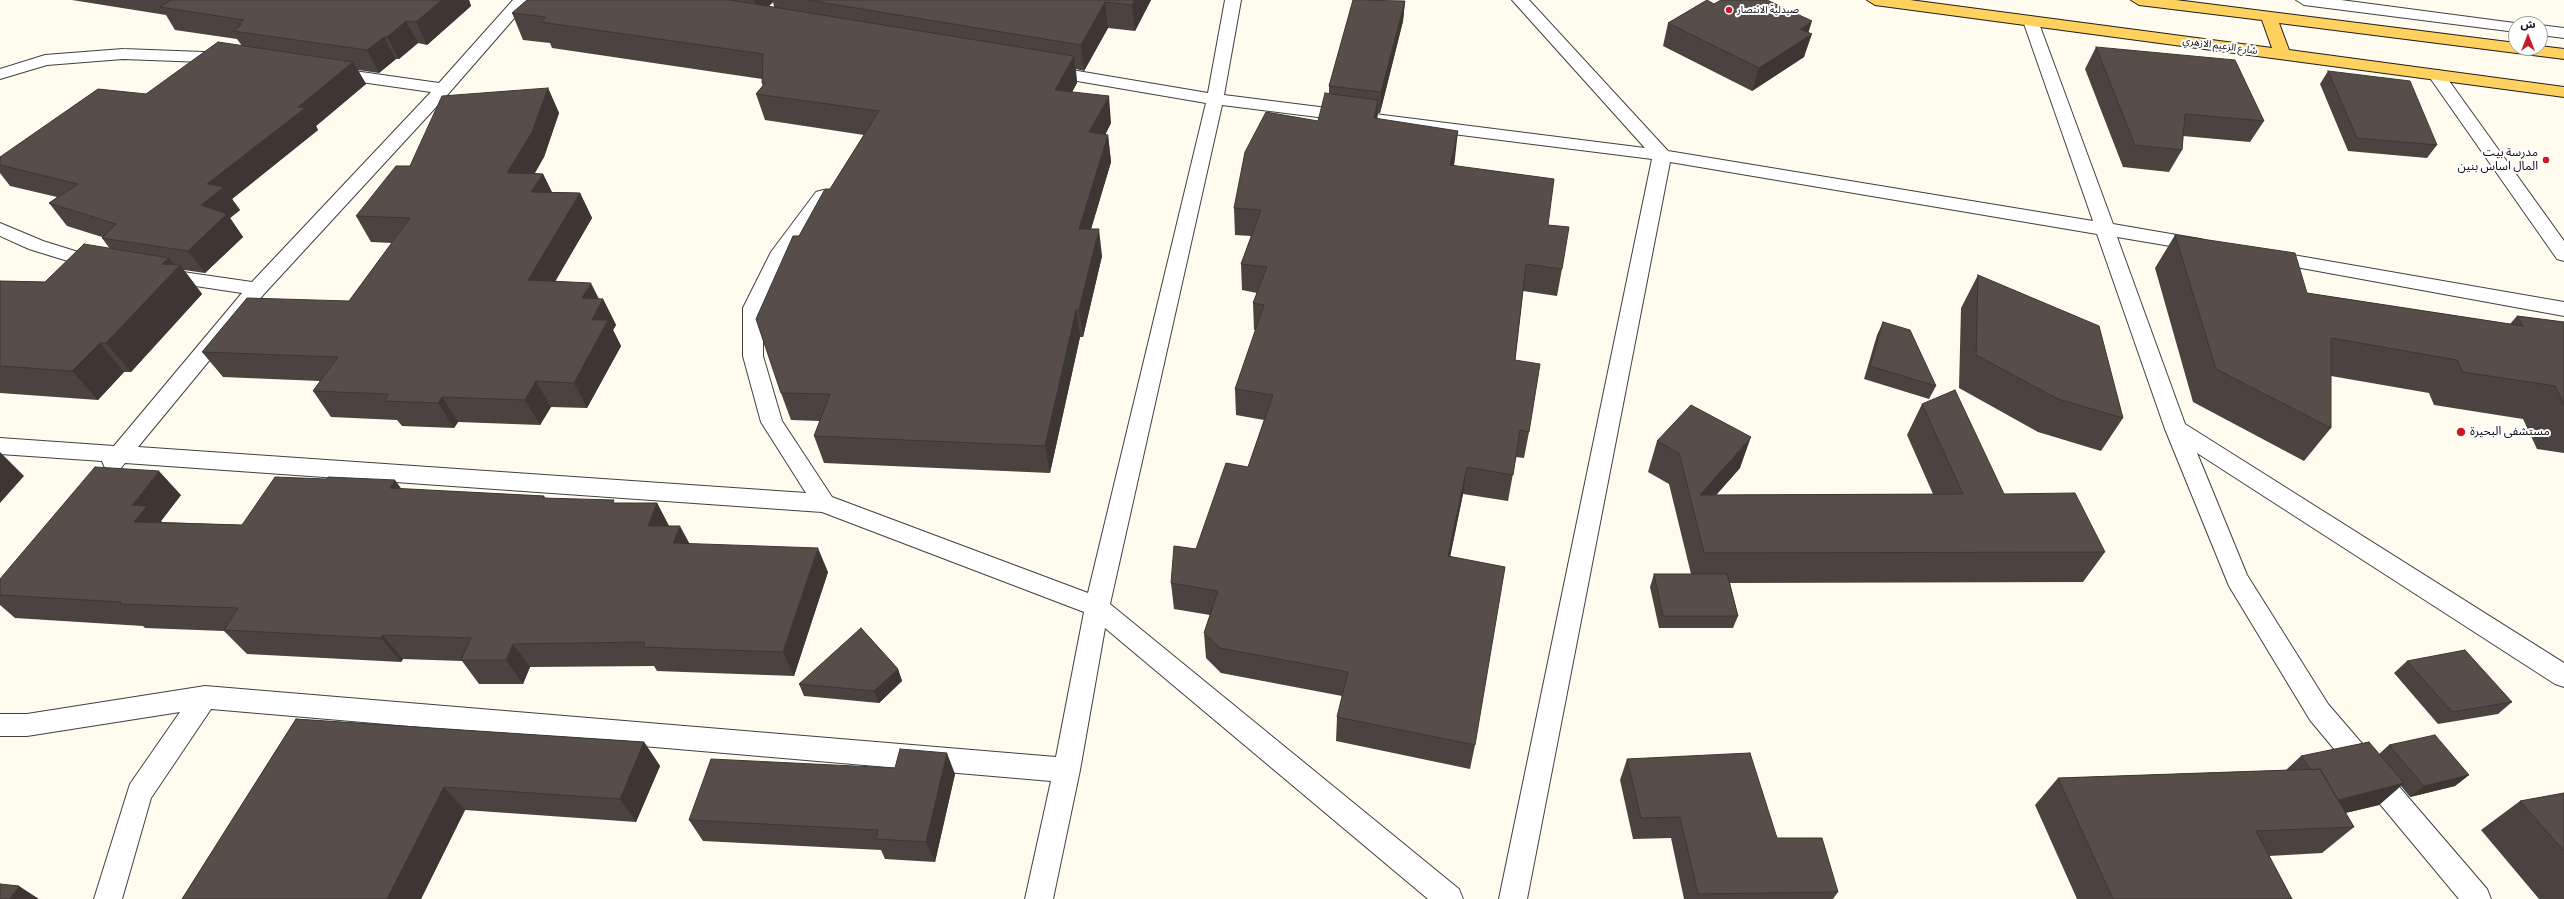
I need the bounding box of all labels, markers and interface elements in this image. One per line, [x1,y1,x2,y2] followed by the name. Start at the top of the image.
[1737,4,1799,16] place label: صيدلية الانتصار
[1724,5,1734,15] marker: صيدلية الانتصار
[2508,16,2548,56] north arrow
[2520,18,2536,31] text: ش
[2182,35,2258,57] street label: شارع الزعيم الازهري
[2458,146,2538,174] place label: مدرسة بيت المال اساس بنين
[2541,155,2551,165] marker: مدرسة بيت المال اساس بنين
[2470,425,2550,439] place label: مستشفى البحيرة
[2455,426,2467,438] marker: مستشفى البحيرة

